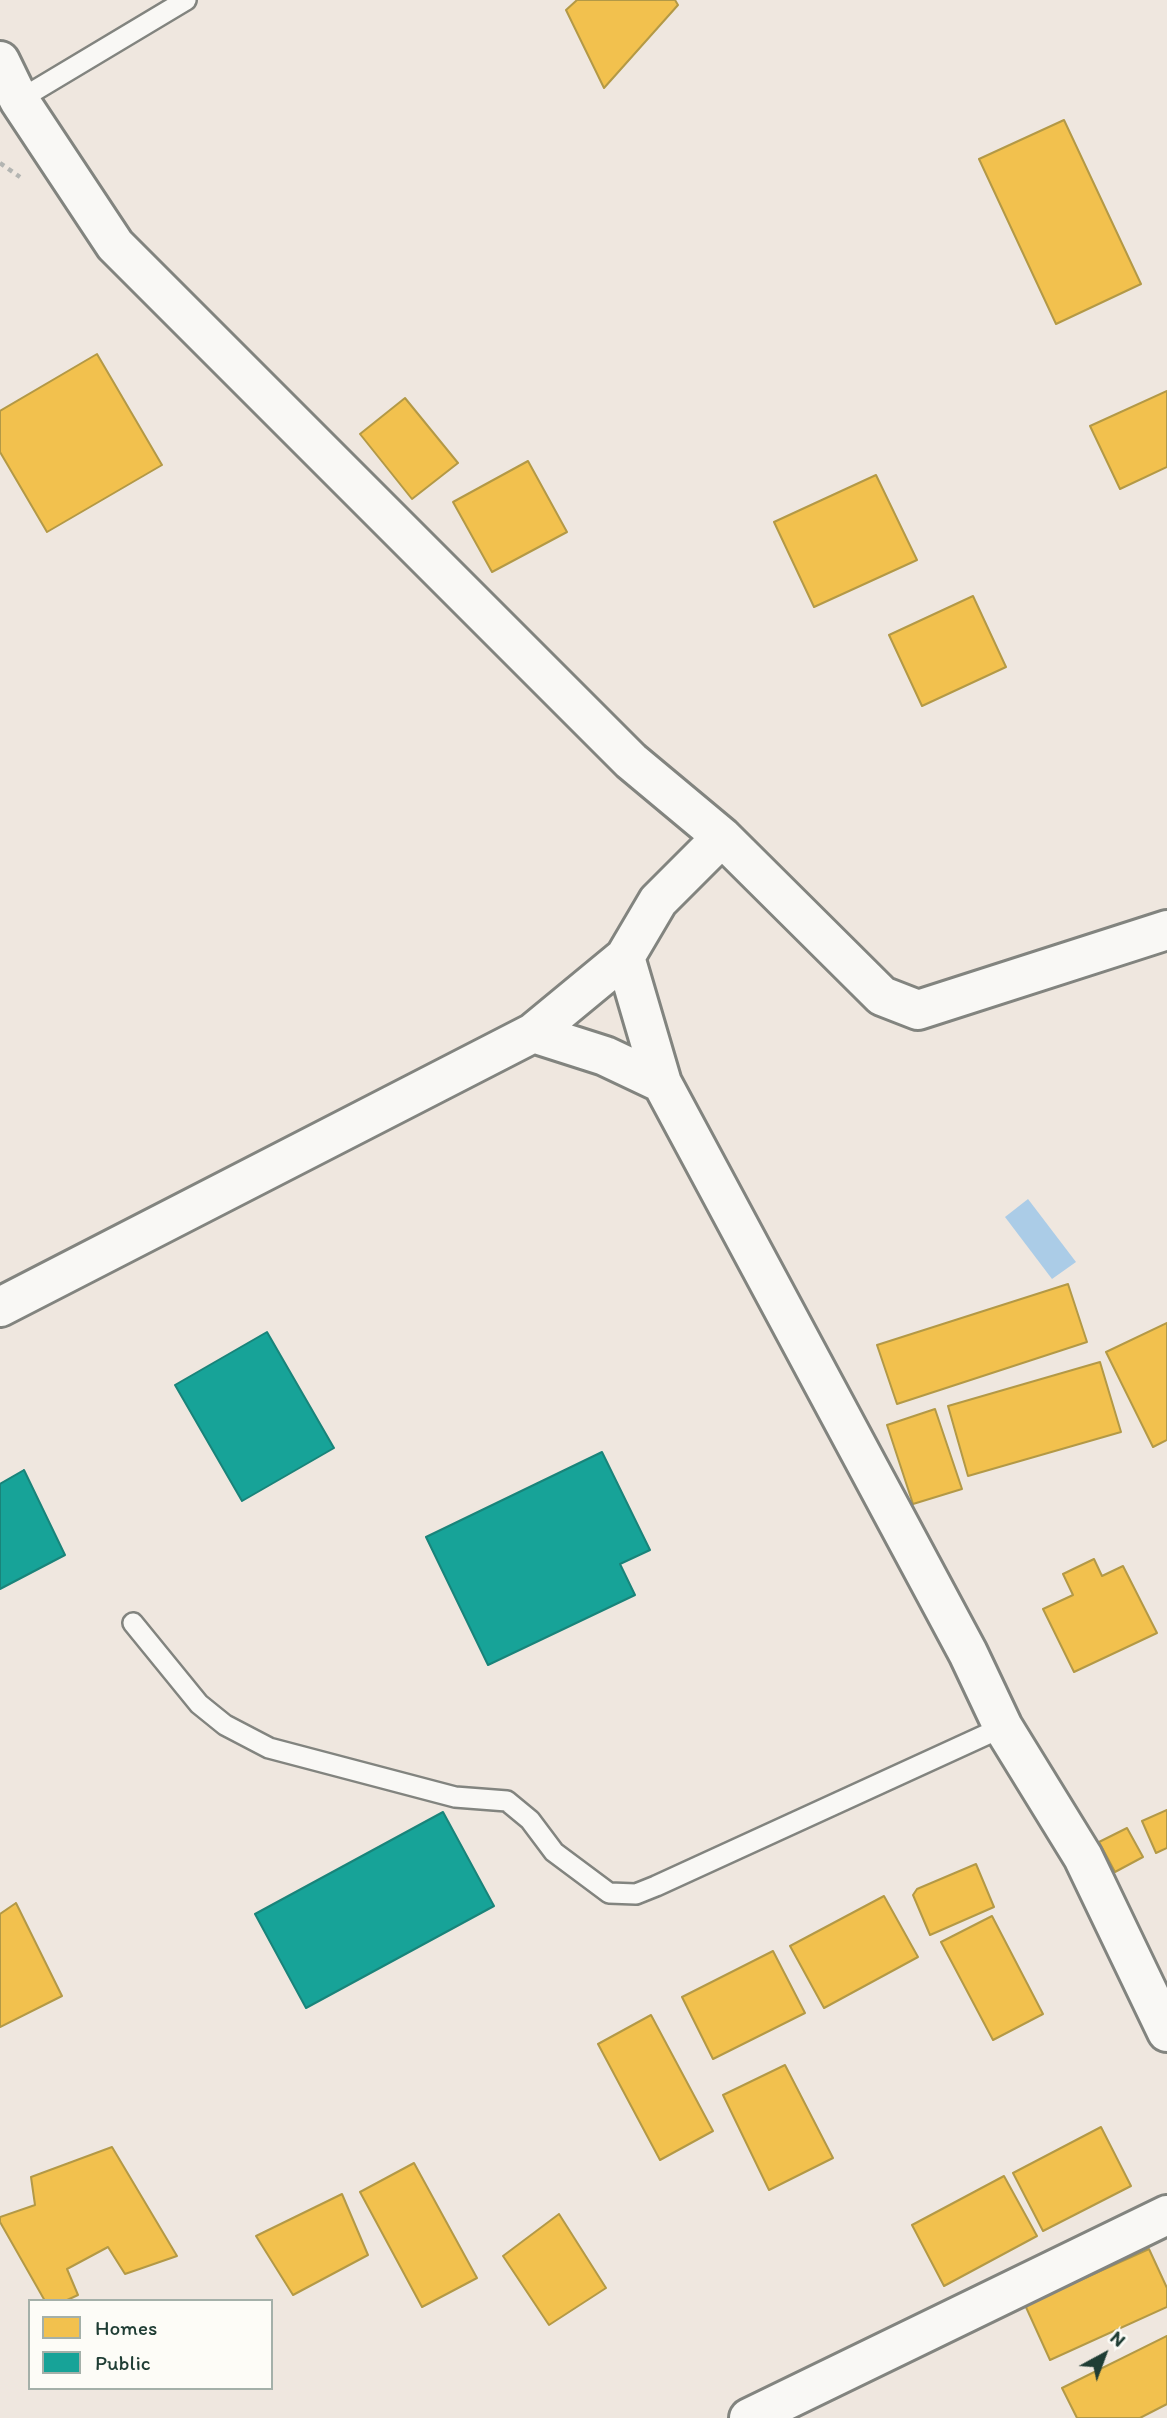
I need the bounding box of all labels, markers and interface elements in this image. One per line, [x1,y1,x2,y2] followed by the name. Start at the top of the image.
[28,2299,273,2390] legend
[95,2315,157,2340] text: Homes
[1069,2320,1139,2390] north arrow
[1106,2326,1130,2352] text: N
[95,2350,151,2375] text: Public

